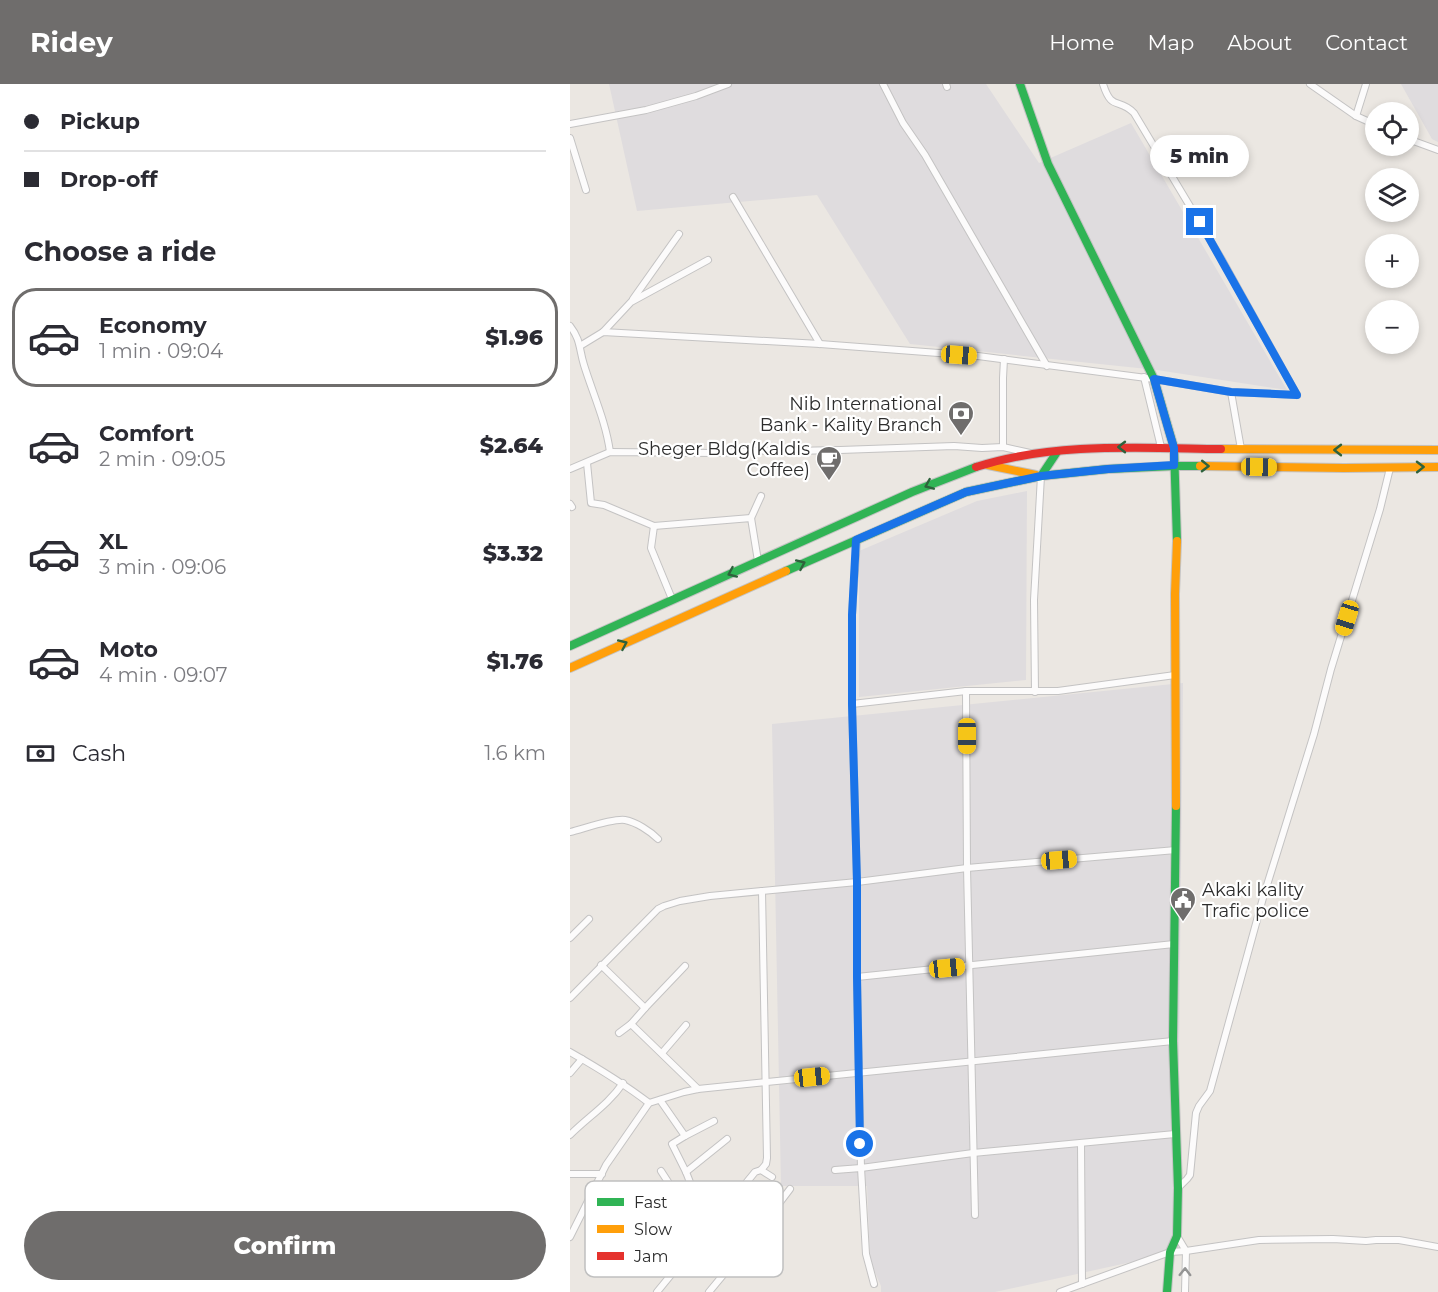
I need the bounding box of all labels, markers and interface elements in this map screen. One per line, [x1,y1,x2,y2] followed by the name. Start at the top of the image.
[30,25,113,59] text: Ridey
[1049,30,1114,55] text: Home
[1147,30,1194,55] text: Map
[1227,30,1292,55] text: About
[1325,30,1408,55] text: Contact
[1365,102,1419,354] map controls
[1365,102,1419,156] button: locate
[60,108,140,135] text: Pickup
[1150,135,1250,177] callout: 5 min
[1170,144,1229,168] text: 5 min
[60,166,158,193] text: Drop-off
[1365,168,1419,222] button: layers
[1186,208,1213,235] route end
[1365,234,1419,288] button: +
[24,235,216,268] text: Choose a ride
[1365,300,1419,354] button: −
[27,311,81,365] icon: car
[99,312,207,339] text: Economy
[485,324,543,351] text: $1.96
[99,339,223,363] text: 1 min · 09:04
[940,345,978,365] car
[760,393,942,436] place label: Nib International Bank - Kality Branch
[946,399,976,437] bank icon: Nib International Bank - Kality Branch
[27,419,81,473] icon: car
[99,420,194,447] text: Comfort
[480,432,543,459] text: $2.64
[638,438,810,481] place label: Sheger Bldg(Kaldis Coffee)
[1117,441,1126,453] one-way arrow
[1333,443,1342,456] one-way arrow
[814,444,844,482] cafe icon: Sheger Bldg(Kaldis Coffee)
[99,447,225,471] text: 2 min · 09:05
[1241,458,1277,476] car
[1200,460,1209,472] one-way arrow
[1416,461,1425,473] one-way arrow
[924,478,935,490] one-way arrow
[27,527,81,581] icon: car
[99,528,128,555] text: XL
[483,540,543,567] text: $3.32
[99,555,226,579] text: 3 min · 09:06
[795,559,806,571] one-way arrow
[727,566,738,578] one-way arrow
[1333,598,1361,638] car
[27,635,81,689] icon: car
[99,636,158,663] text: Moto
[617,640,628,652] one-way arrow
[487,648,543,675] text: $1.76
[99,663,228,687] text: 4 min · 09:07
[958,718,976,754] car
[24,737,57,770] icon: cash
[72,740,126,767] text: Cash
[484,741,546,765] text: 1.6 km
[1040,849,1078,871] car
[1202,879,1309,922] place label: Akaki kality Trafic police
[1168,885,1198,923] public building icon: Akaki kality Trafic police
[928,957,966,979] car
[793,1066,831,1088] car
[846,1130,873,1157] route start
[585,1181,783,1277] legend
[634,1193,668,1212] text: Fast
[24,1211,546,1280] button: Confirm
[634,1220,672,1239] text: Slow
[633,1247,668,1266] text: Jam
[1179,1267,1192,1276] one-way arrow

